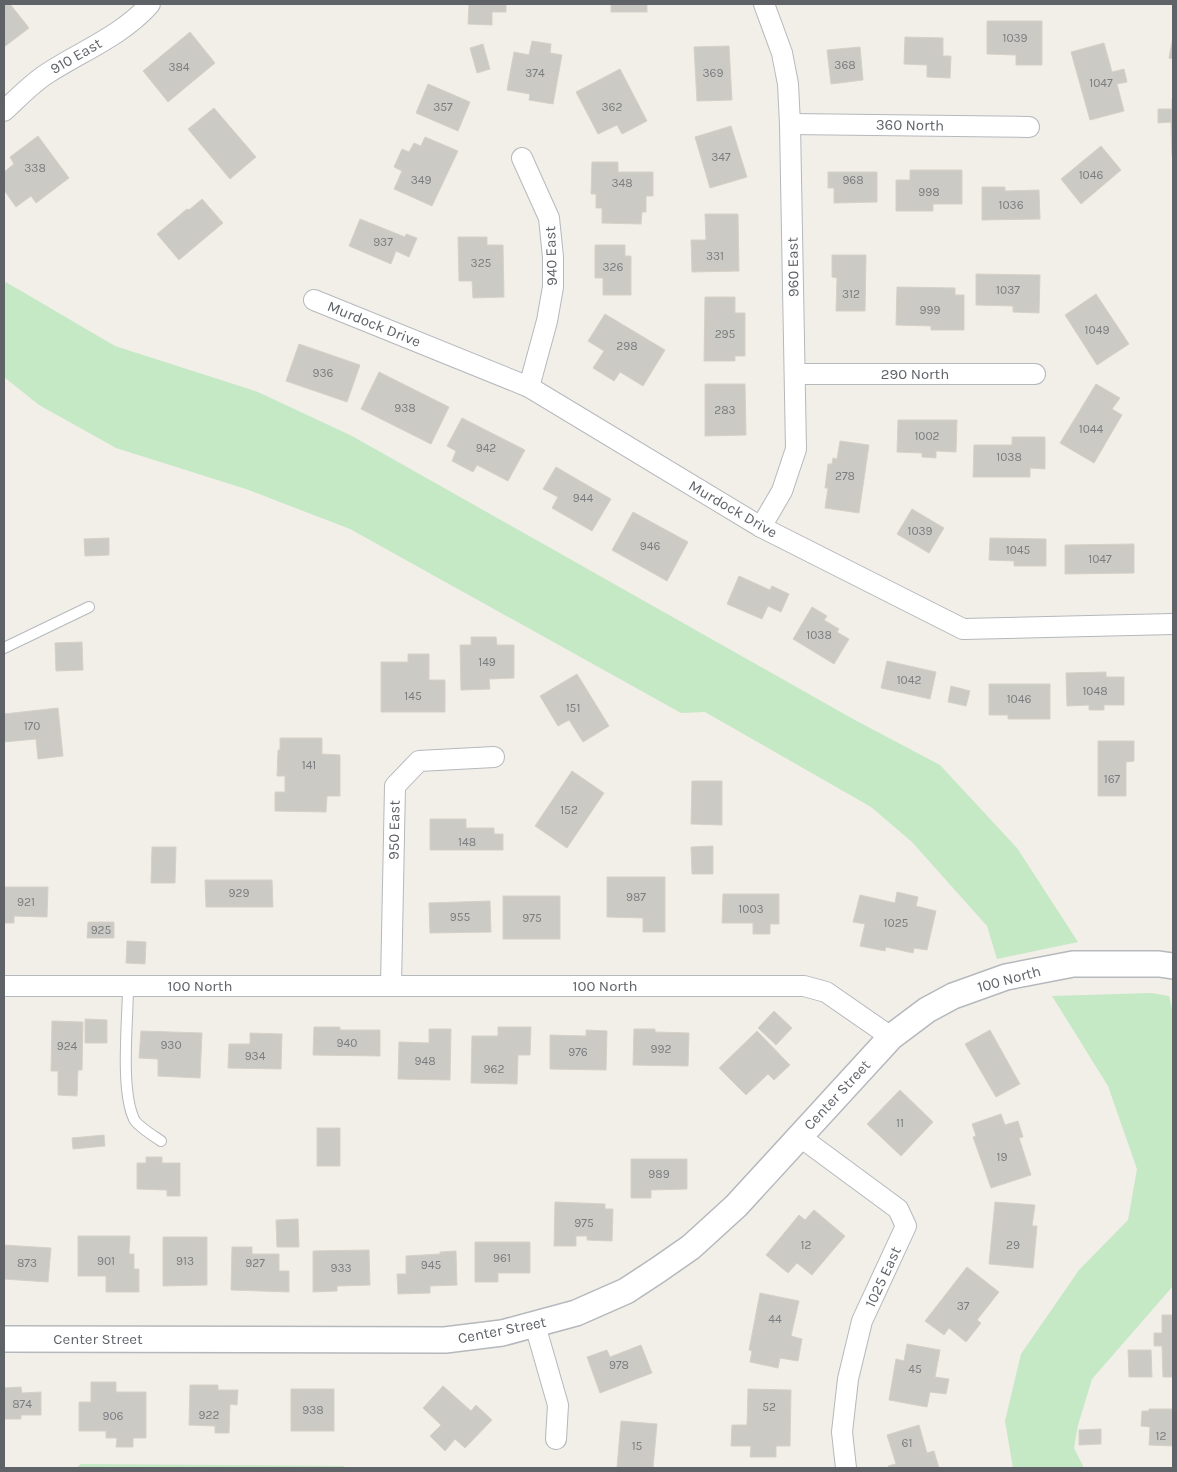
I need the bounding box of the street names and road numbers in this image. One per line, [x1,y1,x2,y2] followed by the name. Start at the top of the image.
[47,34,105,78] street label: 910 East
[876,115,944,135] street label: 360 North
[541,225,561,286] street label: 940 East
[783,237,803,297] street label: 960 East
[325,297,423,351] street label: Murdock Drive
[881,365,949,383] street label: 290 North
[686,476,780,542] street label: Murdock Drive
[384,800,404,860] street label: 950 East
[975,962,1043,996] street label: 100 North
[168,977,232,995] street label: 100 North
[573,977,637,995] street label: 100 North
[800,1056,874,1134] street label: Center Street
[861,1244,905,1310] street label: 1025 East
[456,1313,548,1347] street label: Center Street
[53,1330,143,1348] street label: Center Street

